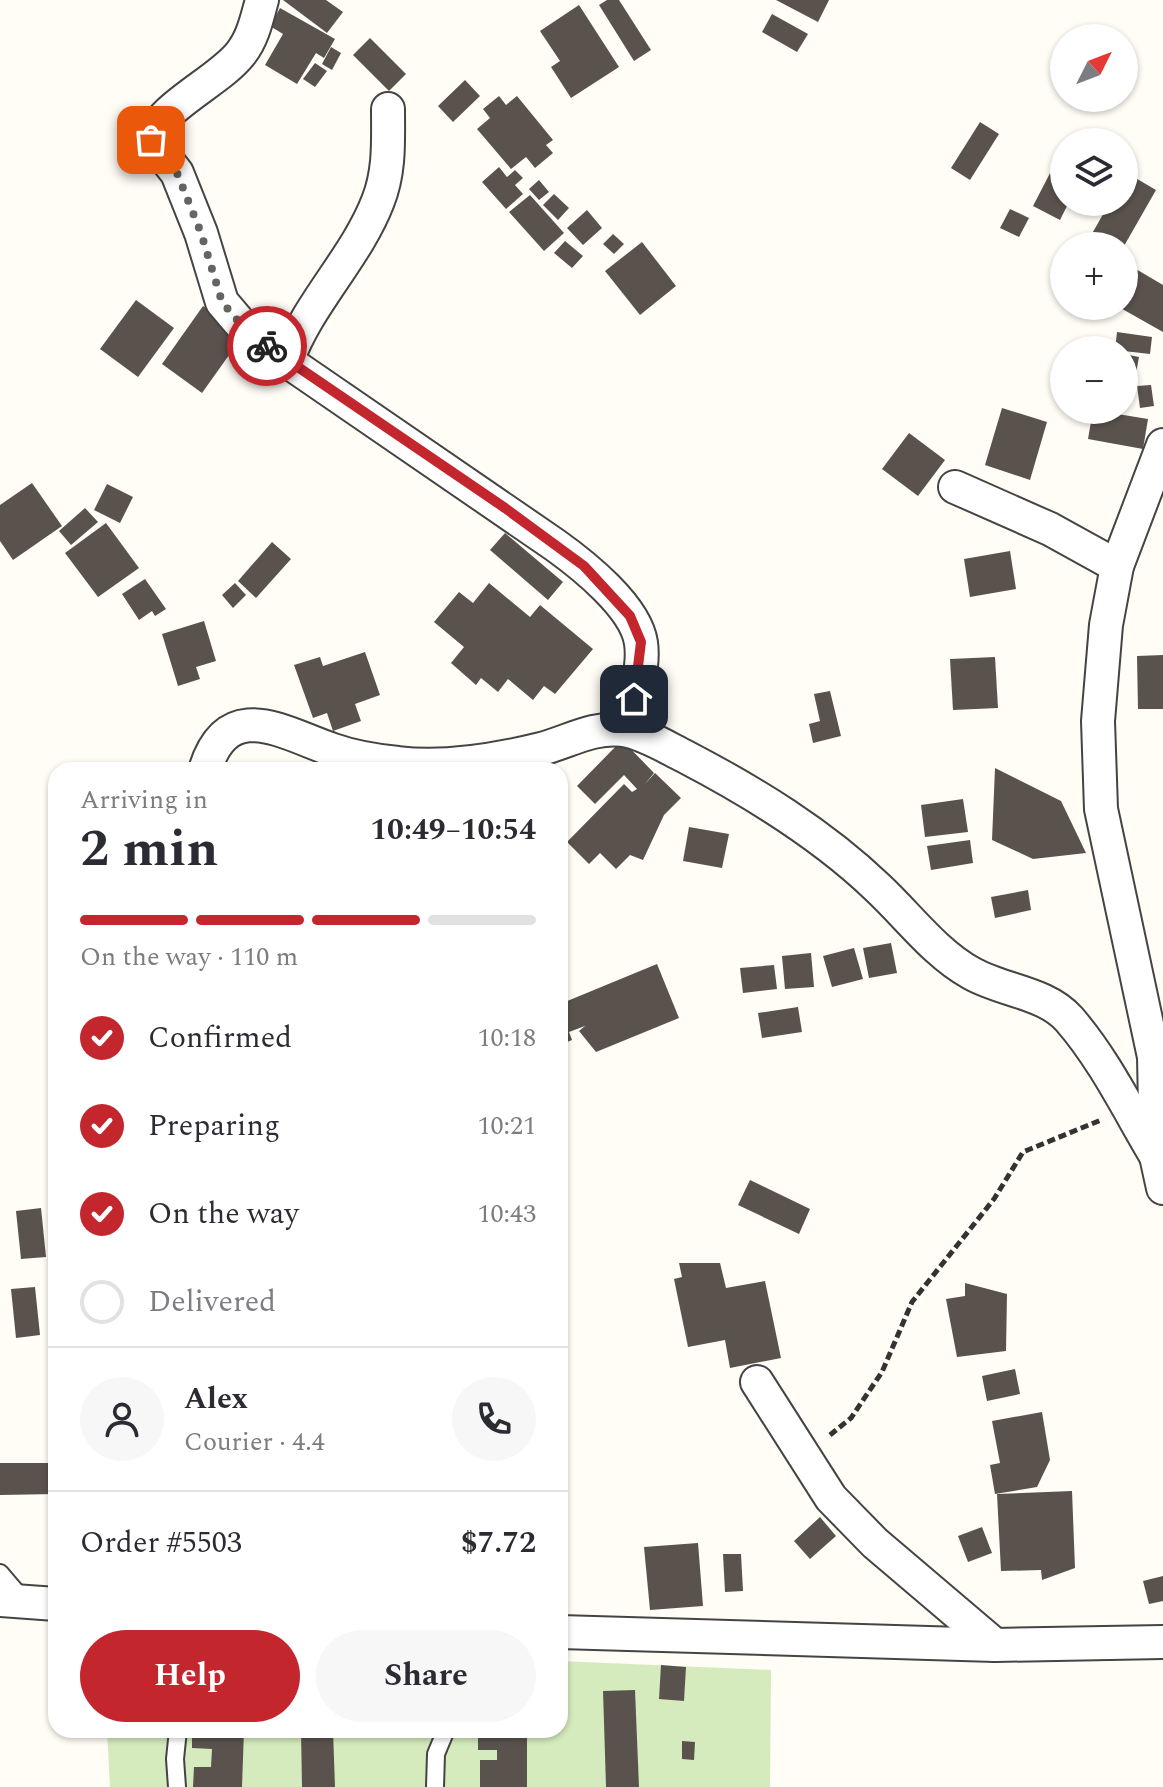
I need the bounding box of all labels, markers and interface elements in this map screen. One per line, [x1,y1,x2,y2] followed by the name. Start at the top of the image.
[1050,24,1138,112] north arrow
[1050,24,1138,424] map controls
[117,106,185,174] pin
[129,118,173,162] icon: bag
[1050,128,1138,216] button: layers
[1050,232,1138,320] button: +
[227,306,307,386] courier
[245,324,289,368] icon: bike
[1050,336,1138,424] button: −
[600,665,668,733] pin
[612,677,656,721] icon: home
[80,780,208,820] text: Arriving in
[370,807,536,853] text: 10:49–10:54
[80,810,218,889] text: 2 min
[80,937,298,977] text: On the way · 110 m
[148,1015,292,1061] text: Confirmed
[80,1016,124,1060] icon: check
[477,1018,536,1058] text: 10:18
[148,1103,280,1149] text: Preparing
[80,1104,124,1148] icon: check
[477,1106,536,1146] text: 10:21
[148,1191,299,1237] text: On the way
[80,1192,124,1236] icon: check
[477,1194,536,1234] text: 10:43
[148,1279,276,1325] text: Delivered
[184,1376,248,1422] text: Alex
[80,1377,164,1461] button: person
[452,1377,536,1461] button: phone
[184,1422,325,1462] text: Courier · 4.4
[80,1520,242,1566] text: Order #5503
[461,1520,536,1566] text: $7.72
[80,1630,300,1722] button: Help
[316,1630,536,1722] button: Share

